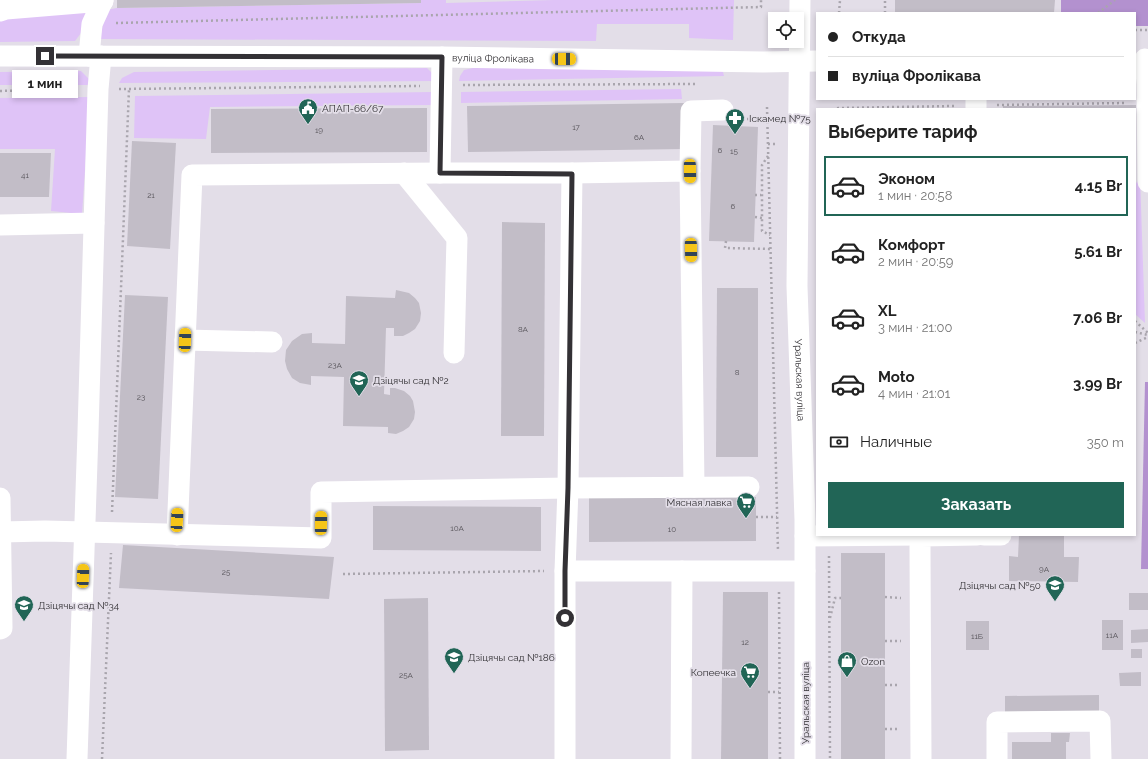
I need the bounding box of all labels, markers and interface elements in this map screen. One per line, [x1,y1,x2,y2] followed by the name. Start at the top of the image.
[768,12,804,48] map controls
[768,12,804,48] button: locate
[852,28,906,46] text: Откуда
[36,47,54,65] route end
[452,52,534,64] street label: вуліца Фролікава
[552,53,576,65] car
[852,67,981,85] text: вуліца Фролікава
[12,70,78,98] callout: 1 мин
[28,76,62,91] text: 1 мин
[297,97,319,125] public building icon: АПАП-66/67
[322,103,384,114] place label: АПАП-66/67
[724,107,746,135] pharmacy icon: Іскамед №75
[749,113,811,124] place label: Іскамед №75
[828,121,978,142] text: Выберите тариф
[572,122,581,132] house number: 17
[315,125,323,135] house number: 19
[634,132,645,142] house number: 6А
[718,145,723,155] house number: 6
[730,146,739,156] house number: 15
[684,159,696,183] car
[830,168,866,204] icon: car
[21,170,29,180] house number: 41
[878,170,935,188] text: Эконом
[1075,177,1122,195] text: 4.15 Br
[878,188,952,203] text: 1 мин · 20:58
[147,190,155,200] house number: 21
[731,201,736,211] house number: 6
[830,234,866,270] icon: car
[878,236,945,254] text: Комфорт
[685,238,697,262] car
[1074,243,1122,261] text: 5.61 Br
[878,254,953,269] text: 2 мин · 20:59
[830,300,866,336] icon: car
[878,302,896,320] text: XL
[1073,309,1122,327] text: 7.06 Br
[878,320,952,335] text: 3 мин · 21:00
[518,324,529,334] house number: 8А
[179,328,191,352] car
[793,339,807,421] street label: Уральская вуліца
[328,360,343,370] house number: 23А
[830,366,866,402] icon: car
[735,367,740,377] house number: 8
[878,368,915,386] text: Moto
[348,369,370,397] school or university icon: Дзіцячы сад №2
[373,375,449,386] place label: Дзіцячы сад №2
[1073,375,1122,393] text: 3.99 Br
[878,386,950,401] text: 4 мин · 21:01
[137,392,145,402] house number: 23
[828,431,850,453] icon: cash
[860,433,932,451] text: Наличные
[1087,435,1124,450] text: 350 m
[828,482,1124,528] button: Заказать
[735,491,757,519] supermarket icon: Мясная лавка
[666,497,732,508] place label: Мясная лавка
[170,508,184,532] car
[315,511,327,535] car
[450,523,464,533] house number: 10А
[668,524,676,534] house number: 10
[77,564,89,588] car
[1039,564,1050,574] house number: 9А
[222,567,231,577] house number: 25
[1044,574,1066,602] school or university icon: Дзіцячы сад №50
[959,580,1041,591] place label: Дзіцячы сад №50
[13,594,35,622] school or university icon: Дзіцячы сад №34
[38,600,120,611] place label: Дзіцячы сад №34
[556,609,574,627] route start
[1106,630,1119,640] house number: 11А
[971,631,983,641] house number: 11Б
[741,637,749,647] house number: 12
[443,646,465,674] school or university icon: Дзіцячы сад №186
[836,650,858,678] shop icon: Ozon
[468,652,555,663] place label: Дзіцячы сад №186
[861,656,885,667] place label: Ozon
[739,661,761,689] supermarket icon: Копеечка
[800,662,811,744] street label: Уральская вуліца
[691,667,736,678] place label: Копеечка
[399,670,414,680] house number: 25А

